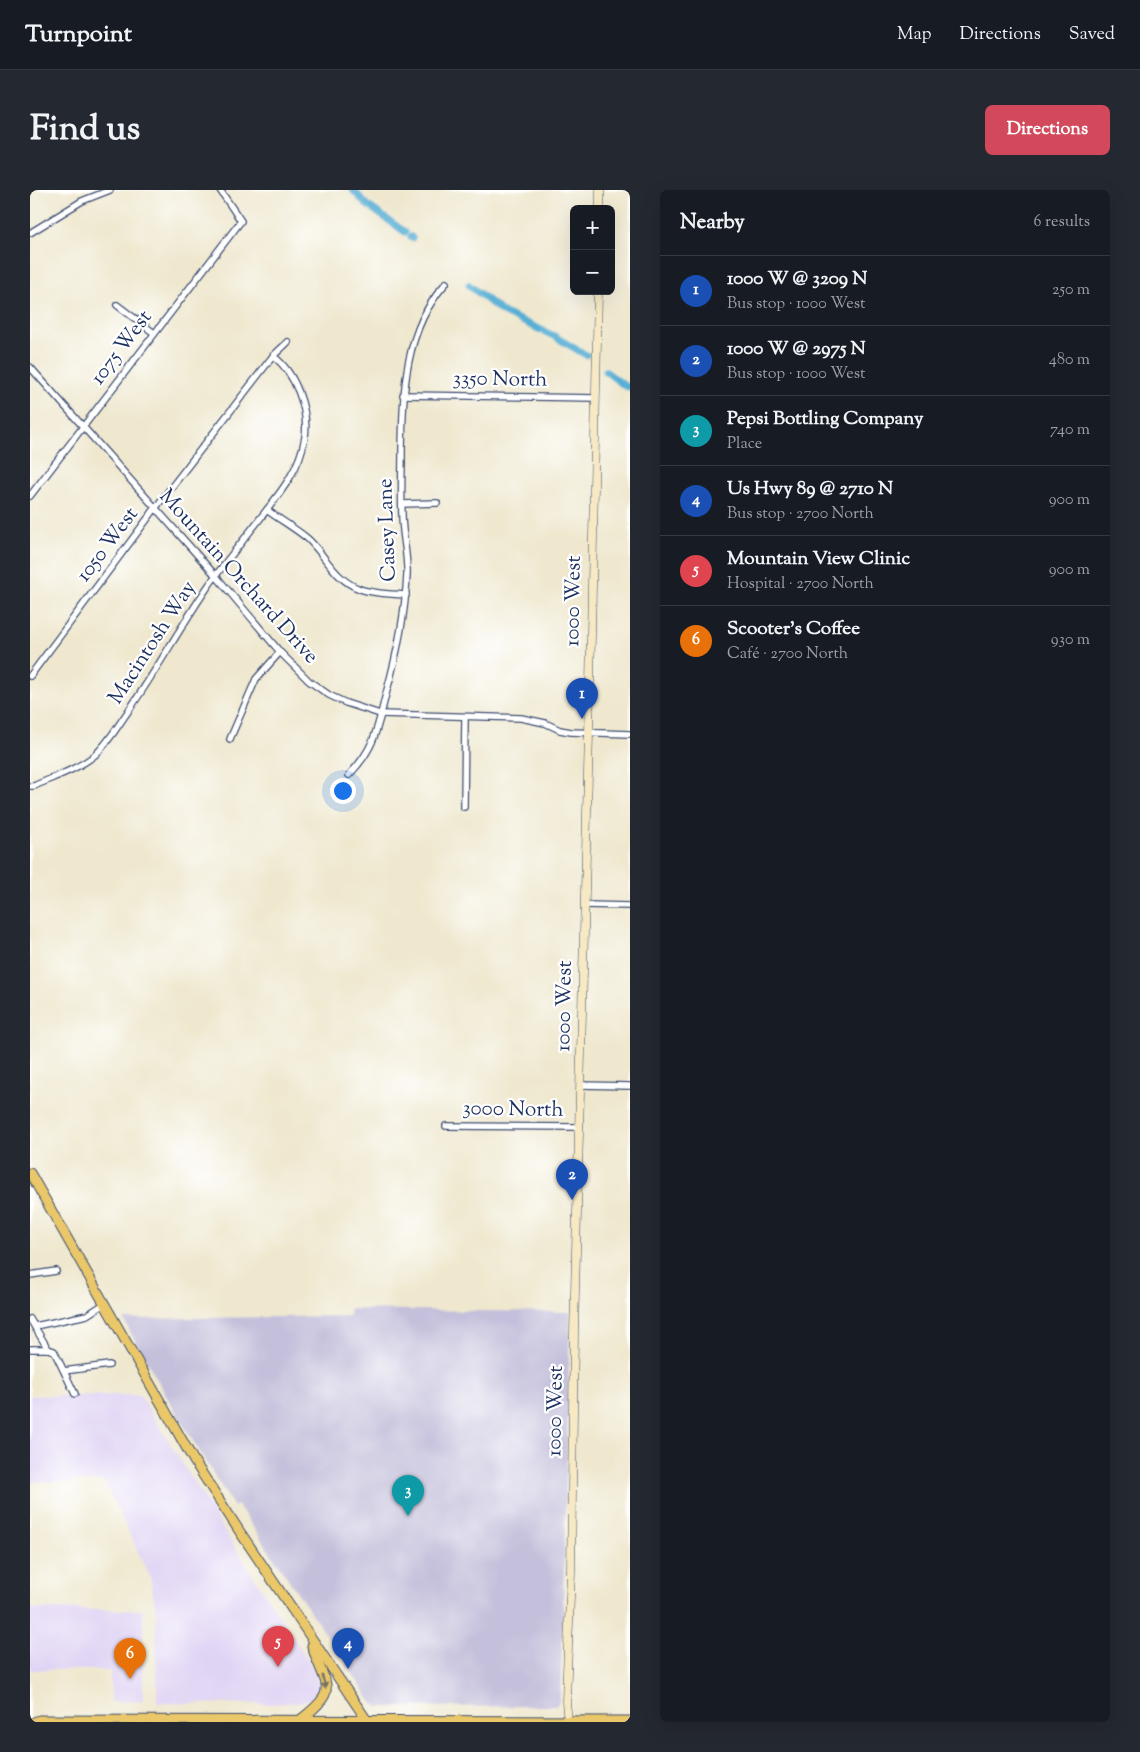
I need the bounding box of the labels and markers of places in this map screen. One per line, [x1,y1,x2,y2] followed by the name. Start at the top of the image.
[566,678,598,719] pin: 1
[556,1159,588,1200] pin: 2
[392,1475,424,1516] pin: 3
[262,1626,294,1667] pin: 5
[332,1628,364,1669] pin: 4
[114,1638,146,1679] pin: 6

